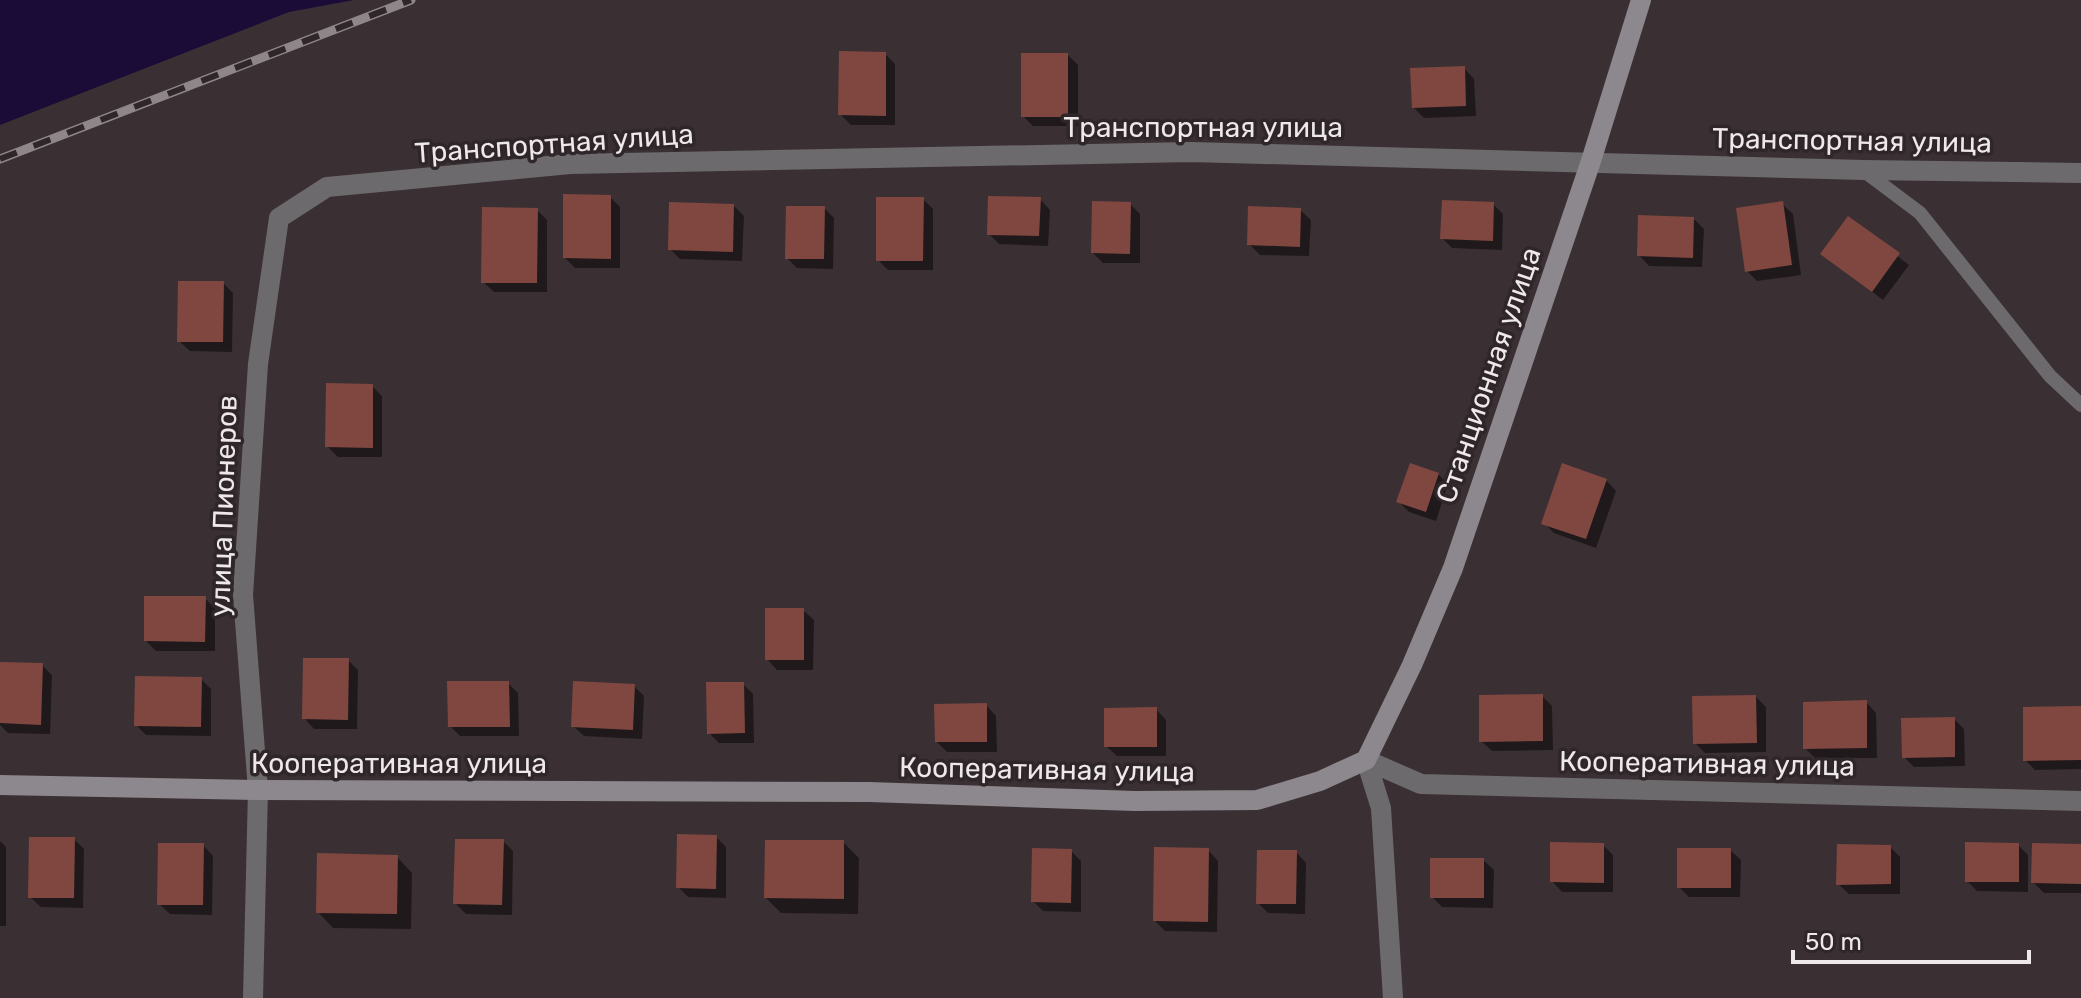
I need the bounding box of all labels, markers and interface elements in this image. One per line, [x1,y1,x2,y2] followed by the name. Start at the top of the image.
[1063,111,1343,144] street label: Транспортная улица
[413,117,695,170] street label: Транспортная улица
[1712,122,1992,159] street label: Транспортная улица
[1429,243,1548,507] street label: Станционная улица
[203,395,244,617] street label: улица Пионеров
[1559,744,1855,783] street label: Кооперативная улица
[251,747,547,780] street label: Кооперативная улица
[899,750,1195,789] street label: Кооперативная улица
[1793,914,2029,964] scale bar
[1805,928,1862,956] text: 50 m

